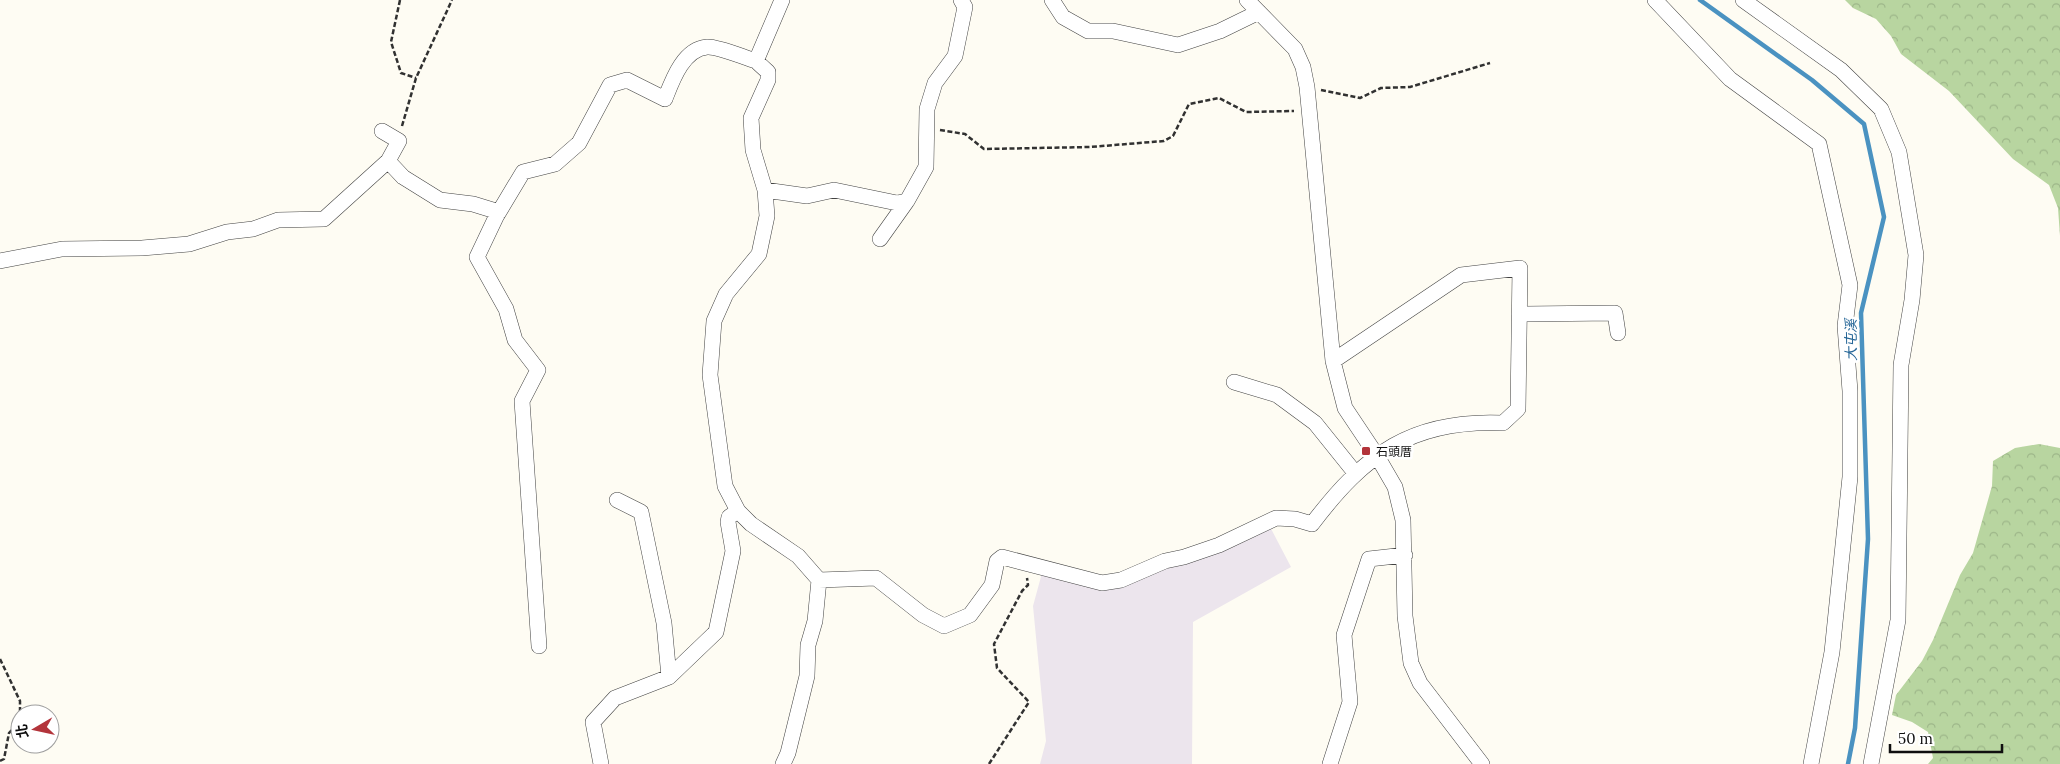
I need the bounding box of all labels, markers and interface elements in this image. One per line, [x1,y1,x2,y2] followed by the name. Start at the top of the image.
[1842,317,1860,361] water label: 大屯溪
[1376,444,1412,459] place label: 石頭厝
[1360,445,1372,457] marker: 石頭厝
[10,704,60,754] north arrow
[1890,722,2002,754] scale bar
[12,723,32,739] text: 北
[1898,729,1933,748] text: 50 m

